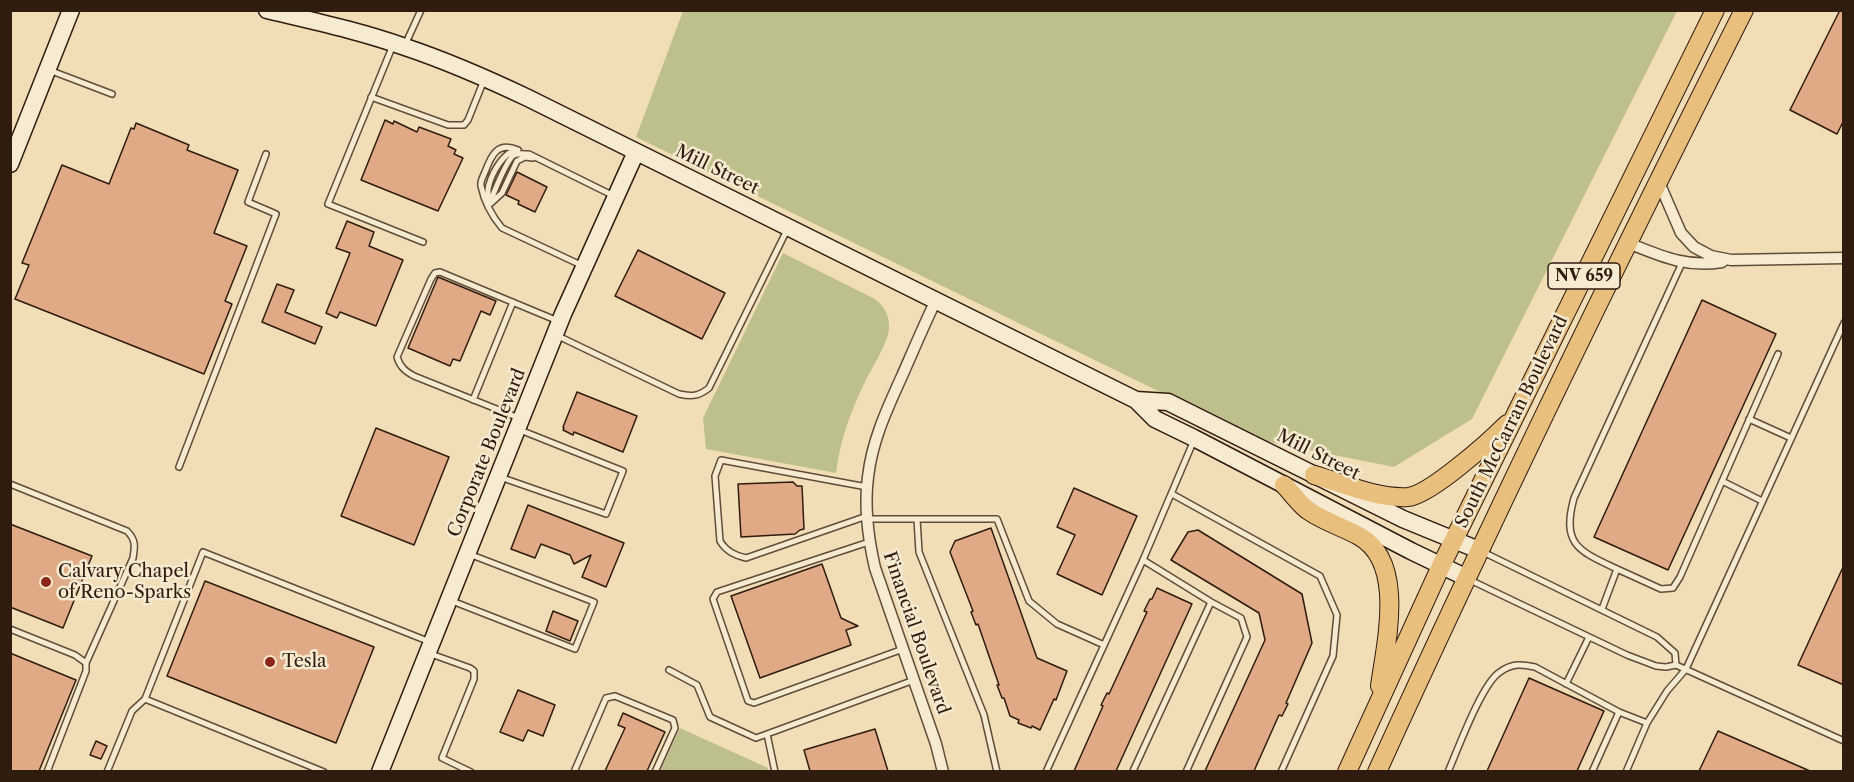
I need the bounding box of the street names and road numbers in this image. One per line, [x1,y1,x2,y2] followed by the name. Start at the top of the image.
[672,141,762,199] street label: Mill Street
[1548,263,1620,289] road number: NV 659
[1451,312,1573,532] street label: South McCarran Boulevard
[443,366,531,540] street label: Corporate Boulevard
[1273,425,1363,485] street label: Mill Street
[878,549,954,717] street label: Financial Boulevard

